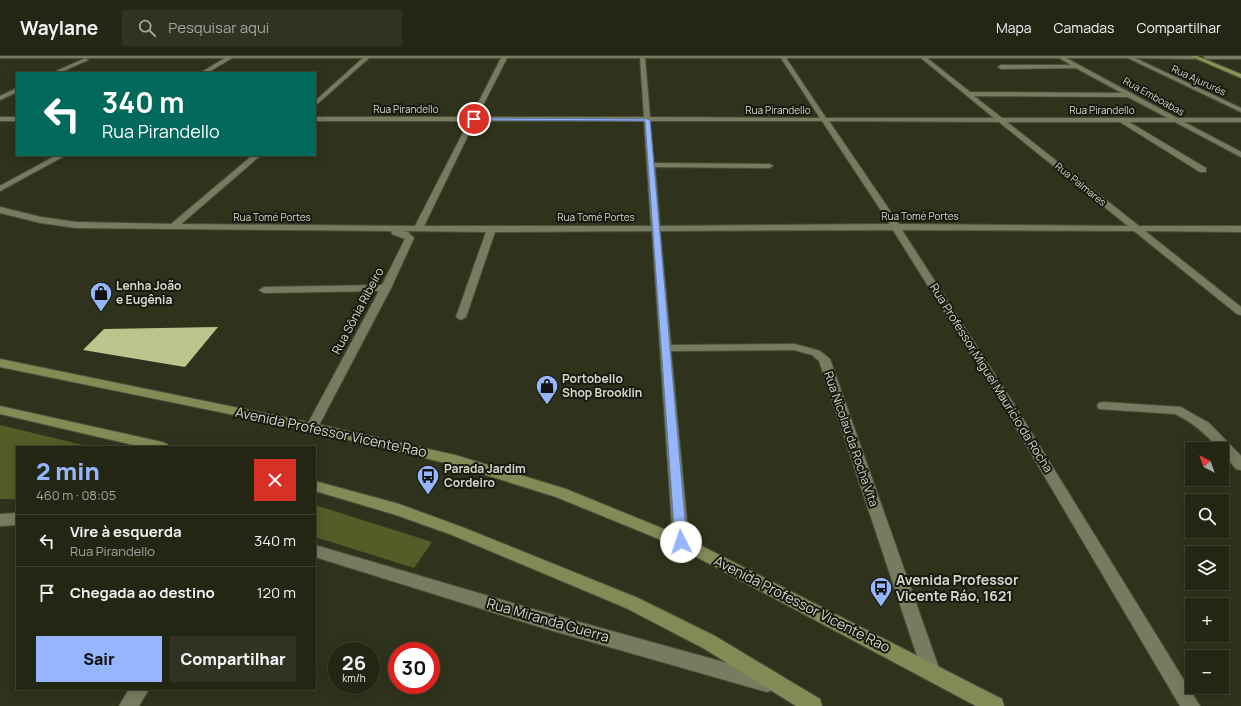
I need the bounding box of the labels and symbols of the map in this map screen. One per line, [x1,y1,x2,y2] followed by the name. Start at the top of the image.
[1169,61,1229,99] street label: Rua Ajururés
[1121,73,1187,119] street label: Rua Emboabas
[373,102,439,116] street label: Rua Pirandello
[457,102,491,136] pin
[745,103,811,117] street label: Rua Pirandello
[1069,103,1135,117] street label: Rua Pirandello
[1052,159,1110,209] street label: Rua Palmares
[881,209,959,223] street label: Rua Tomé Portes
[233,210,311,224] street label: Rua Tomé Portes
[557,210,635,224] street label: Rua Tomé Portes
[328,264,388,357] street label: Rua Sônia Ribeiro
[116,277,182,308] place label: Lenha João e Eugênia
[88,280,114,313] shop icon: Lenha João e Eugênia
[926,280,1057,476] street label: Rua Professor Miguel Maurício da Rocha
[820,369,883,509] street label: Rua Nicolau da Rocha Vita
[562,370,642,401] place label: Portobello Shop Brooklin
[534,373,560,406] shop icon: Portobello Shop Brooklin
[234,402,429,461] street label: Avenida Professor Vicente Rao
[1185,442,1229,486] north arrow
[444,460,526,491] place label: Parada Jardim Cordeiro
[415,463,441,496] bus stop icon: Parada Jardim Cordeiro
[660,521,702,563] position arrow
[711,551,894,656] street label: Avenida Professor Vicente Rao
[896,570,1019,605] place label: Avenida Professor Vicente Ráo, 1621
[868,575,894,608] bus stop icon: Avenida Professor Vicente Ráo, 1621
[485,593,612,646] street label: Rua Miranda Guerra
[388,642,440,694] speed limit sign: 30

